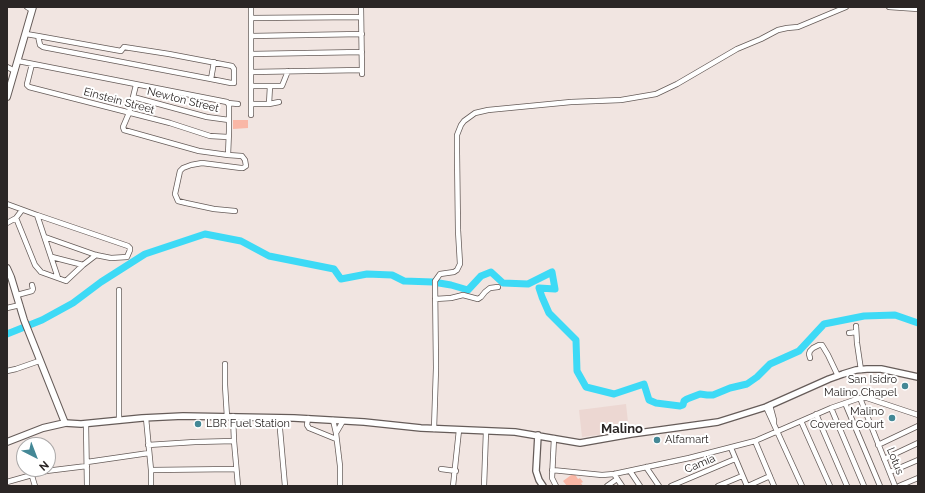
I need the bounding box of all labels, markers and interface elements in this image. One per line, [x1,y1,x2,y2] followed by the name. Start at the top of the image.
[82,85,156,117] street label: Einstein Street
[146,85,220,115] street label: Newton Street
[824,373,897,399] place label: San Isidro Malino Chapel
[900,381,910,391] marker: San Isidro Malino Chapel
[810,405,884,431] place label: Malino Covered Court
[887,413,897,423] marker: Malino Covered Court
[206,417,290,431] place label: LBR Fuel Station
[193,419,203,429] marker: LBR Fuel Station
[601,421,643,437] district label: Malino
[665,433,709,447] place label: Alfamart
[652,435,662,445] marker: Alfamart
[16,437,56,477] north arrow
[884,445,906,477] street label: Lotus
[683,452,717,476] street label: Camia
[36,458,51,473] text: N

